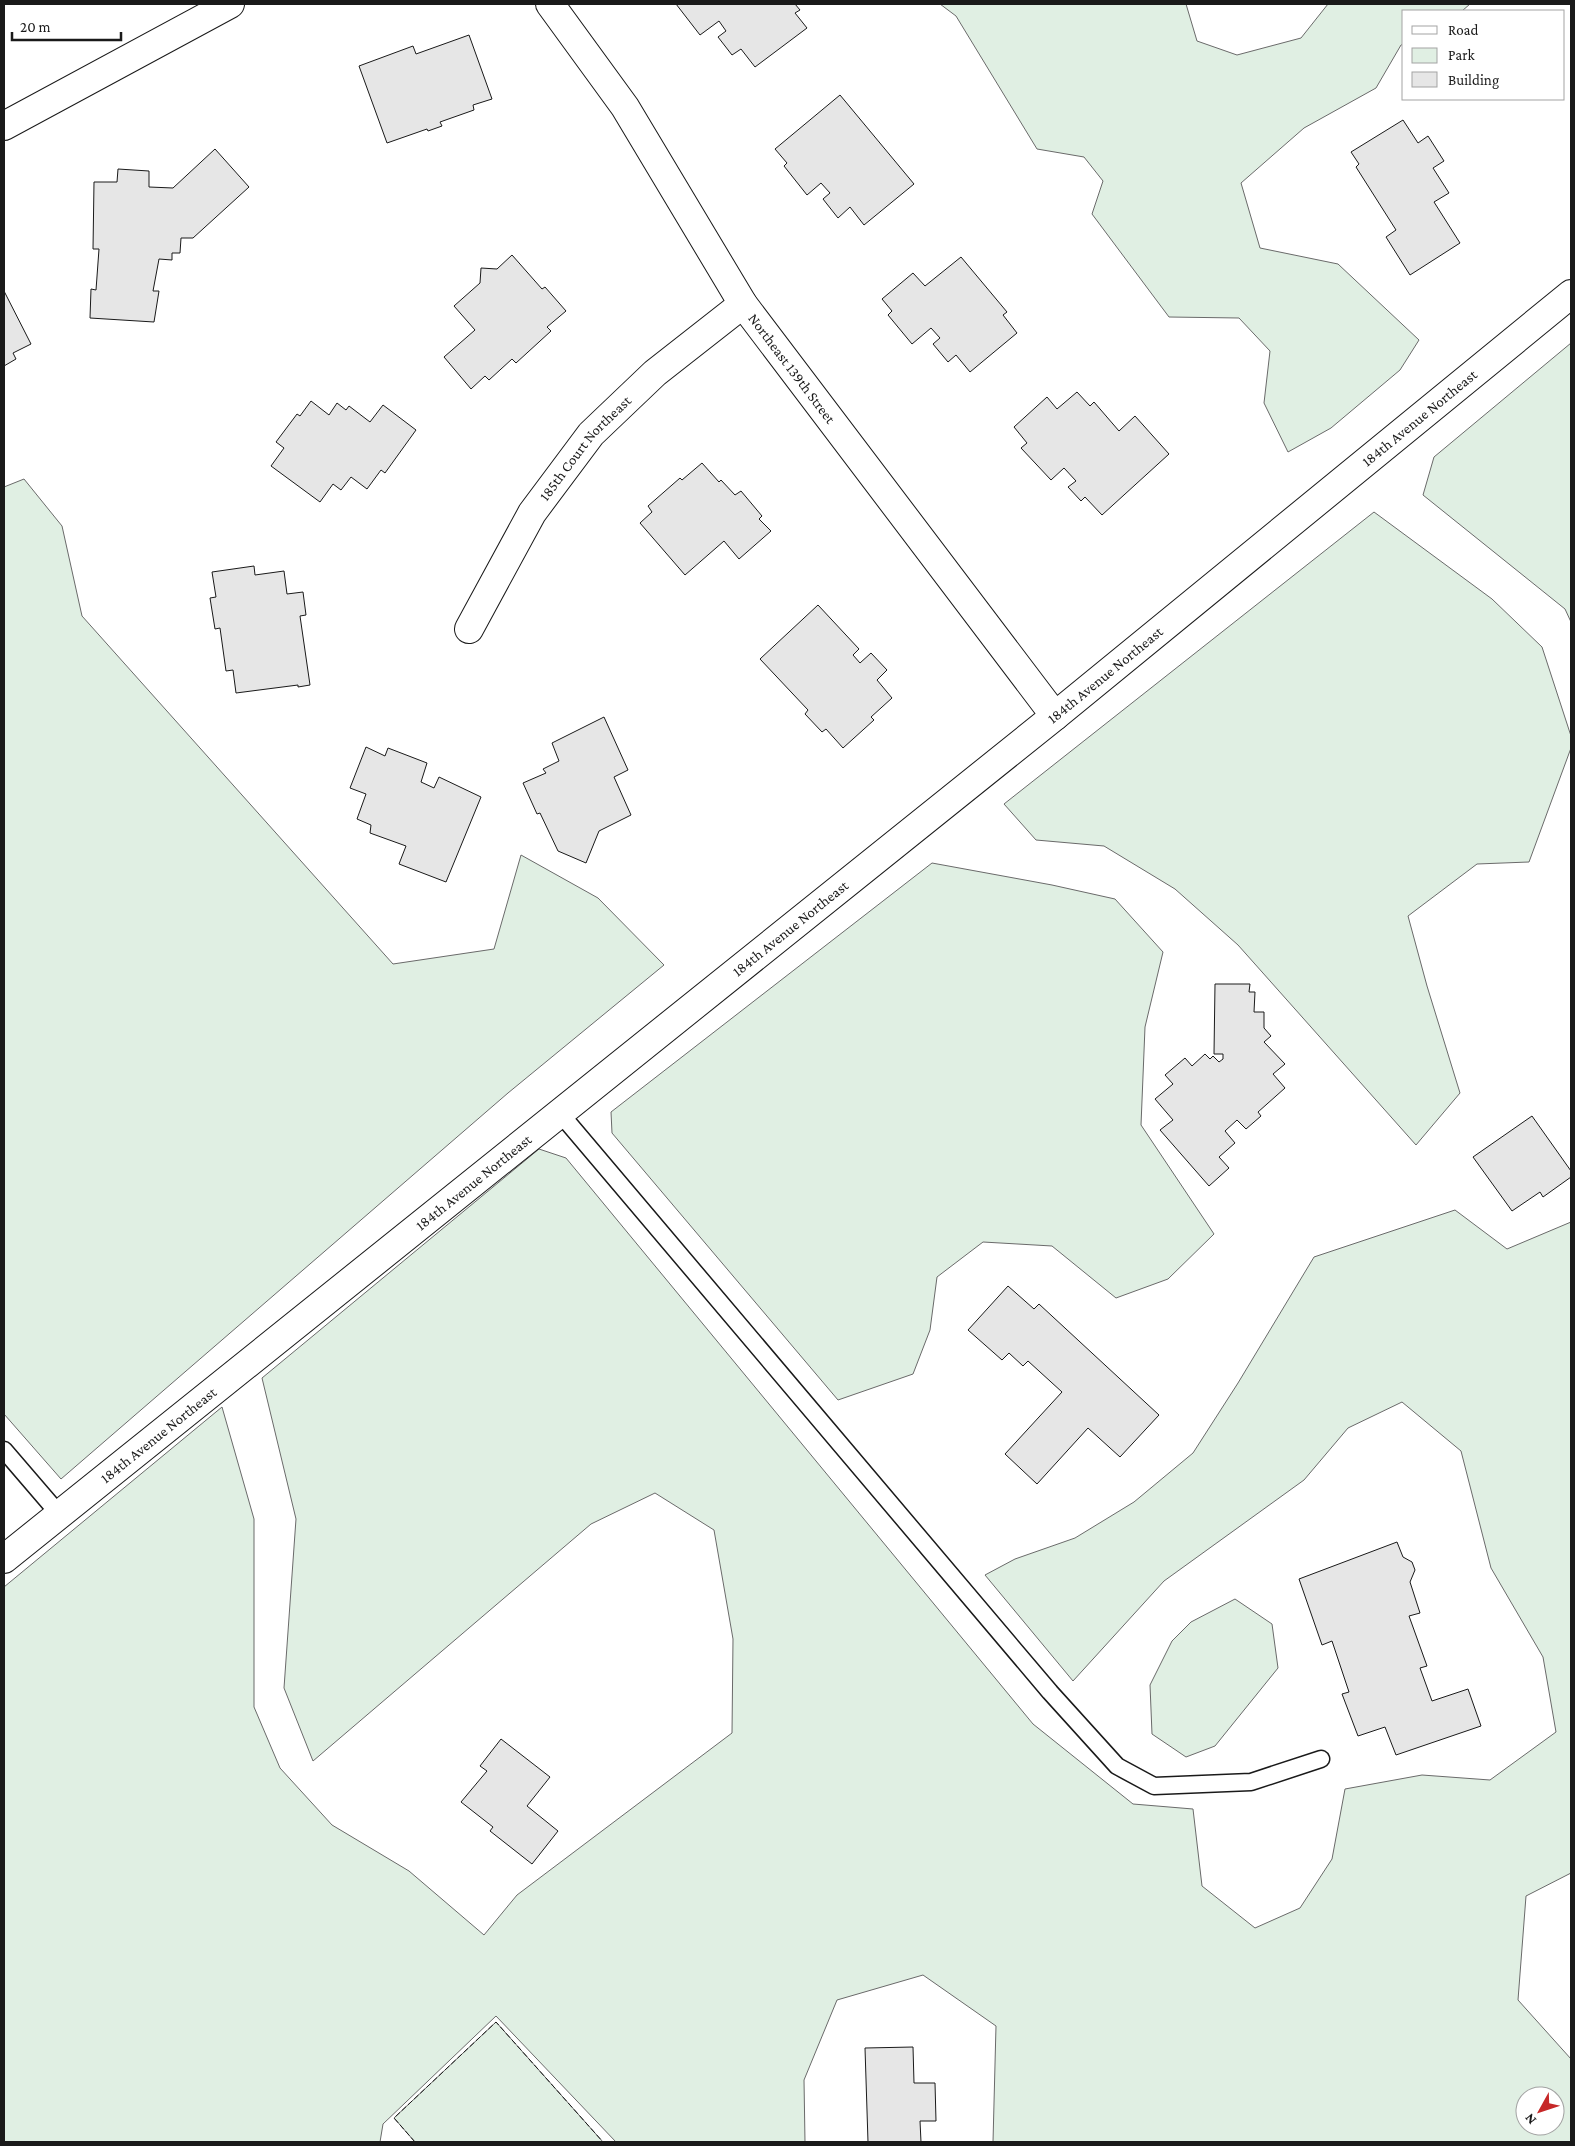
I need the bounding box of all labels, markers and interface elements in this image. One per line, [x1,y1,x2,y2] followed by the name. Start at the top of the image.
[12,10,121,42] scale bar
[1402,10,1565,100] legend
[20,19,51,35] text: 20 m
[1448,22,1479,38] text: Road
[1448,47,1475,63] text: Park
[1448,72,1499,89] text: Building
[745,310,839,427] street label: Northeast 139th Street
[1359,366,1481,470] street label: 184th Avenue Northeast
[536,392,635,504] street label: 185th Court Northeast
[1044,623,1167,727] street label: 184th Avenue Northeast
[729,876,852,979] street label: 184th Avenue Northeast
[413,1131,535,1234] street label: 184th Avenue Northeast
[97,1383,220,1486] street label: 184th Avenue Northeast
[1515,2086,1565,2136] north arrow
[1521,2110,1539,2128] text: N

